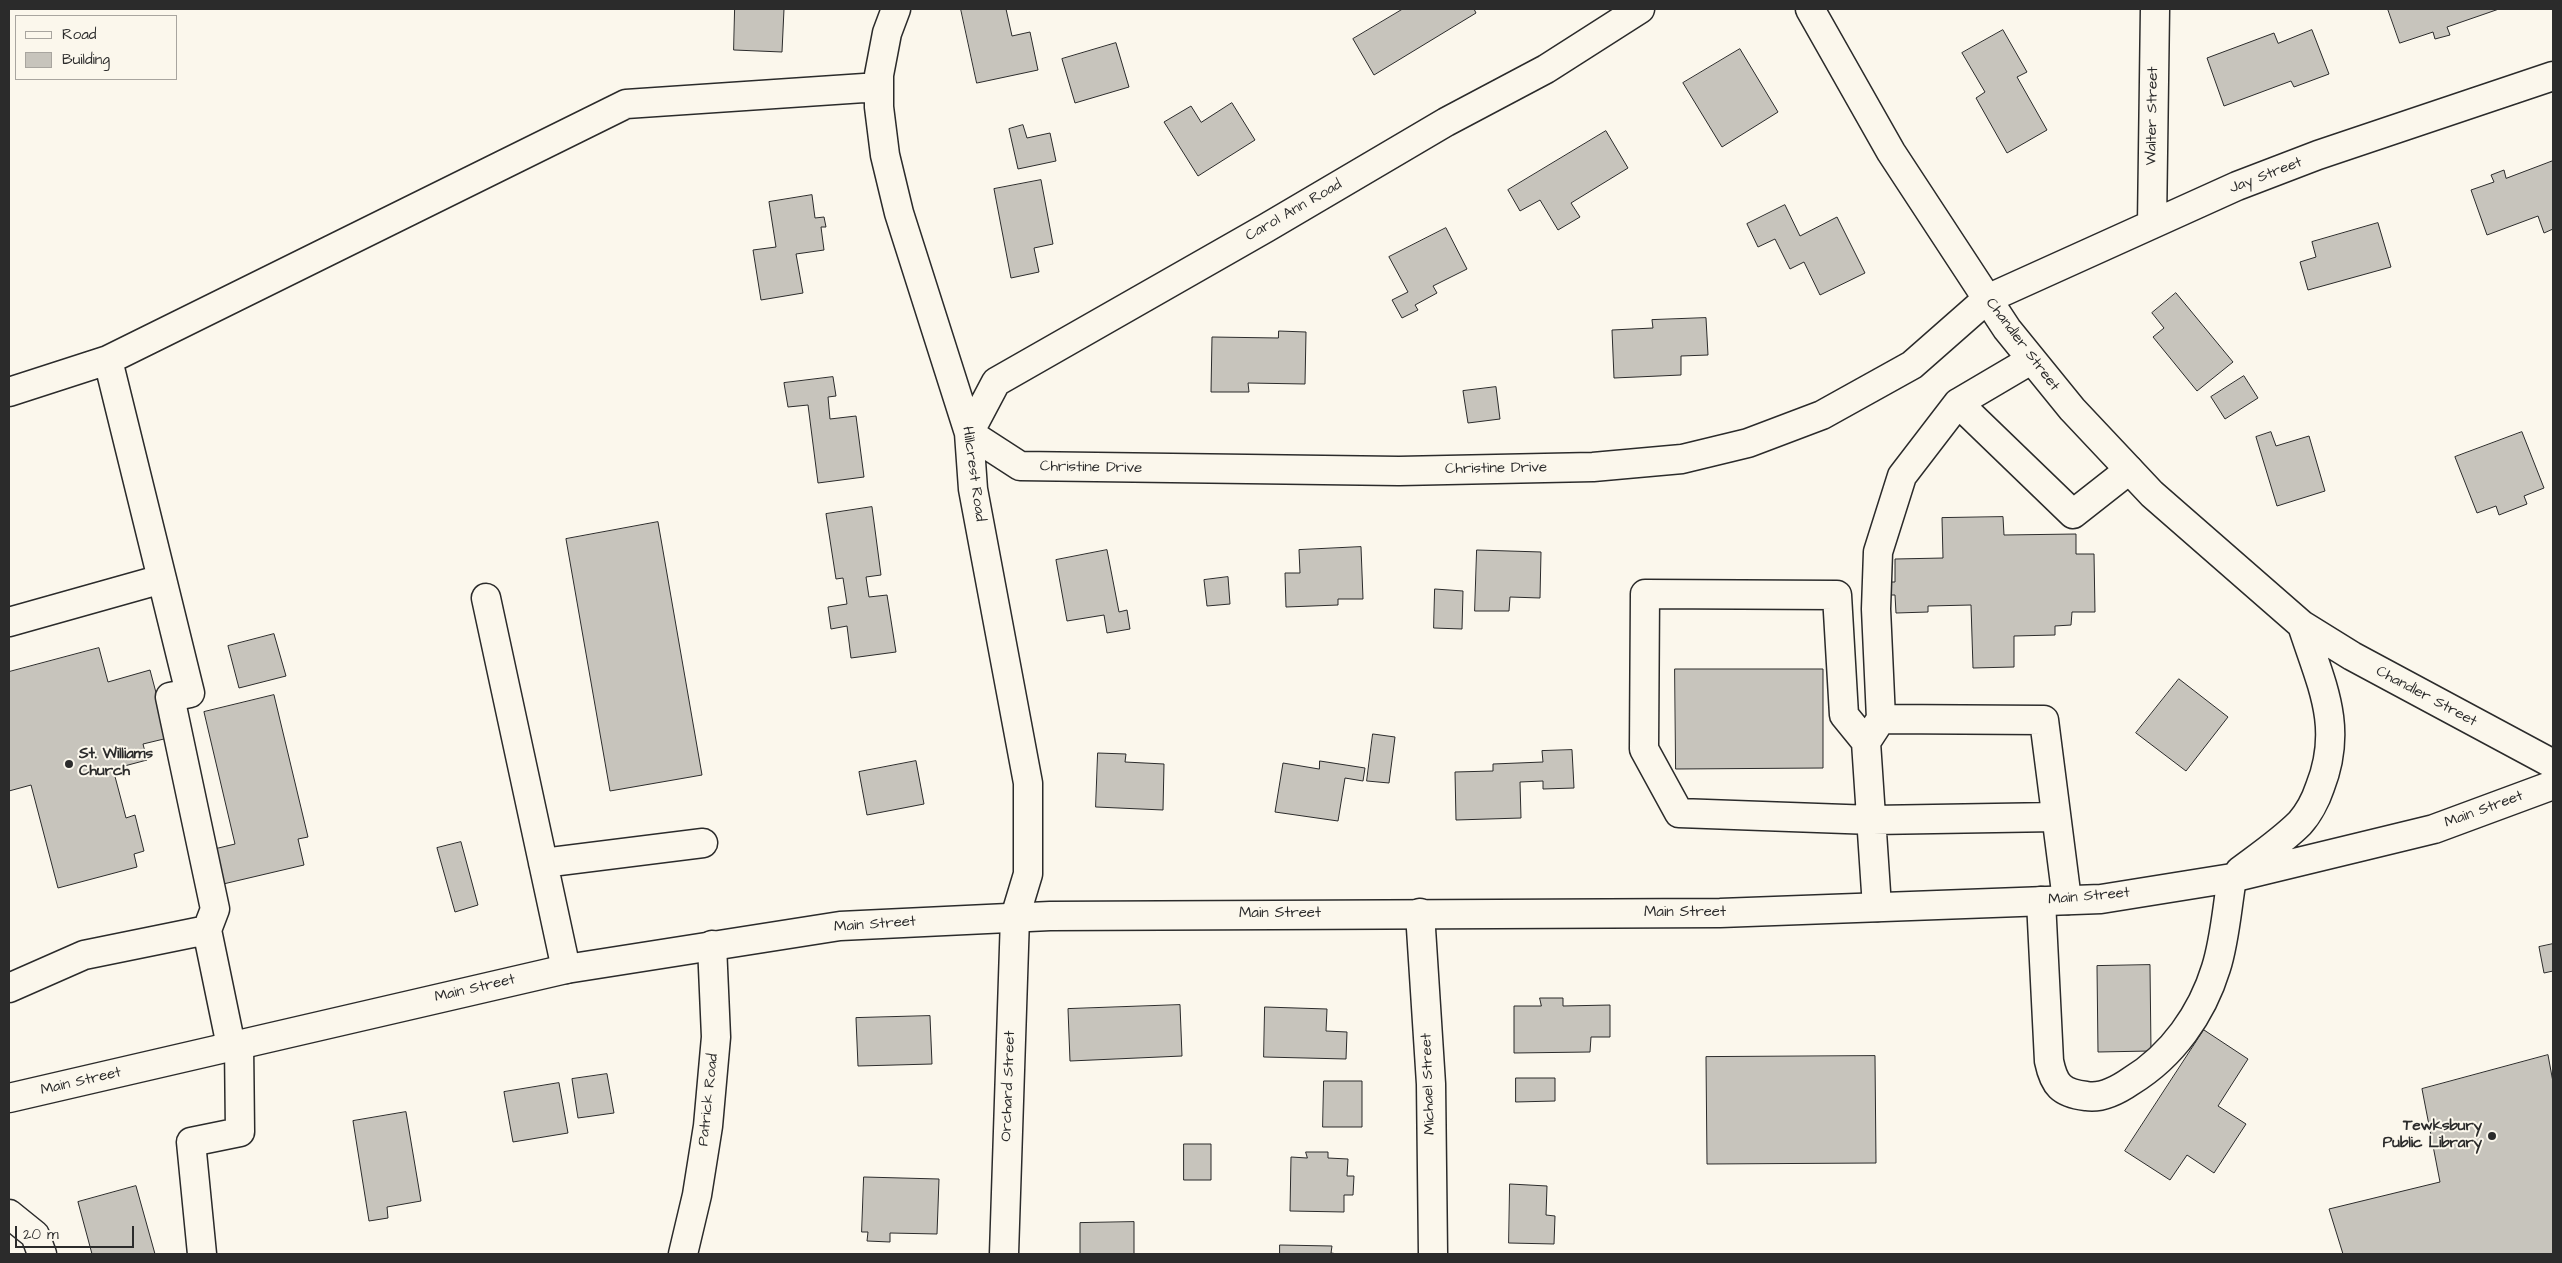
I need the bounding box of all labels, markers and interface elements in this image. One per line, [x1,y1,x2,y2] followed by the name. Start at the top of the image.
[15,15,178,80] legend
[62,24,96,45] text: Road
[62,49,110,70] text: Building
[2143,66,2163,166] street label: Walter Street
[2227,154,2305,198] street label: Jay Street
[1243,176,1345,246] street label: Carol Ann Road
[1981,295,2063,395] street label: Chandler Street
[957,425,989,523] street label: Hillcrest Road
[1040,458,1142,478] street label: Christine Drive
[1445,459,1547,479] street label: Christine Drive
[2372,663,2480,731] street label: Chandler Street
[79,746,153,781] place label: St. Williams Church
[63,758,75,770] marker: St. Williams Church
[2442,788,2526,832] street label: Main Street
[2047,884,2131,910] street label: Main Street
[1644,904,1726,922] street label: Main Street
[1239,905,1321,923] street label: Main Street
[833,913,917,937] street label: Main Street
[433,971,517,1007] street label: Main Street
[998,1030,1020,1142] street label: Orchard Street
[1418,1033,1440,1135] street label: Michael Street
[695,1053,723,1147] street label: Patrick Road
[39,1064,123,1100] street label: Main Street
[2383,1118,2482,1153] place label: Tewksbury Public Library
[2486,1130,2498,1142] marker: Tewksbury Public Library
[18,1216,136,1248] scale bar
[23,1224,59,1245] text: 20 m

